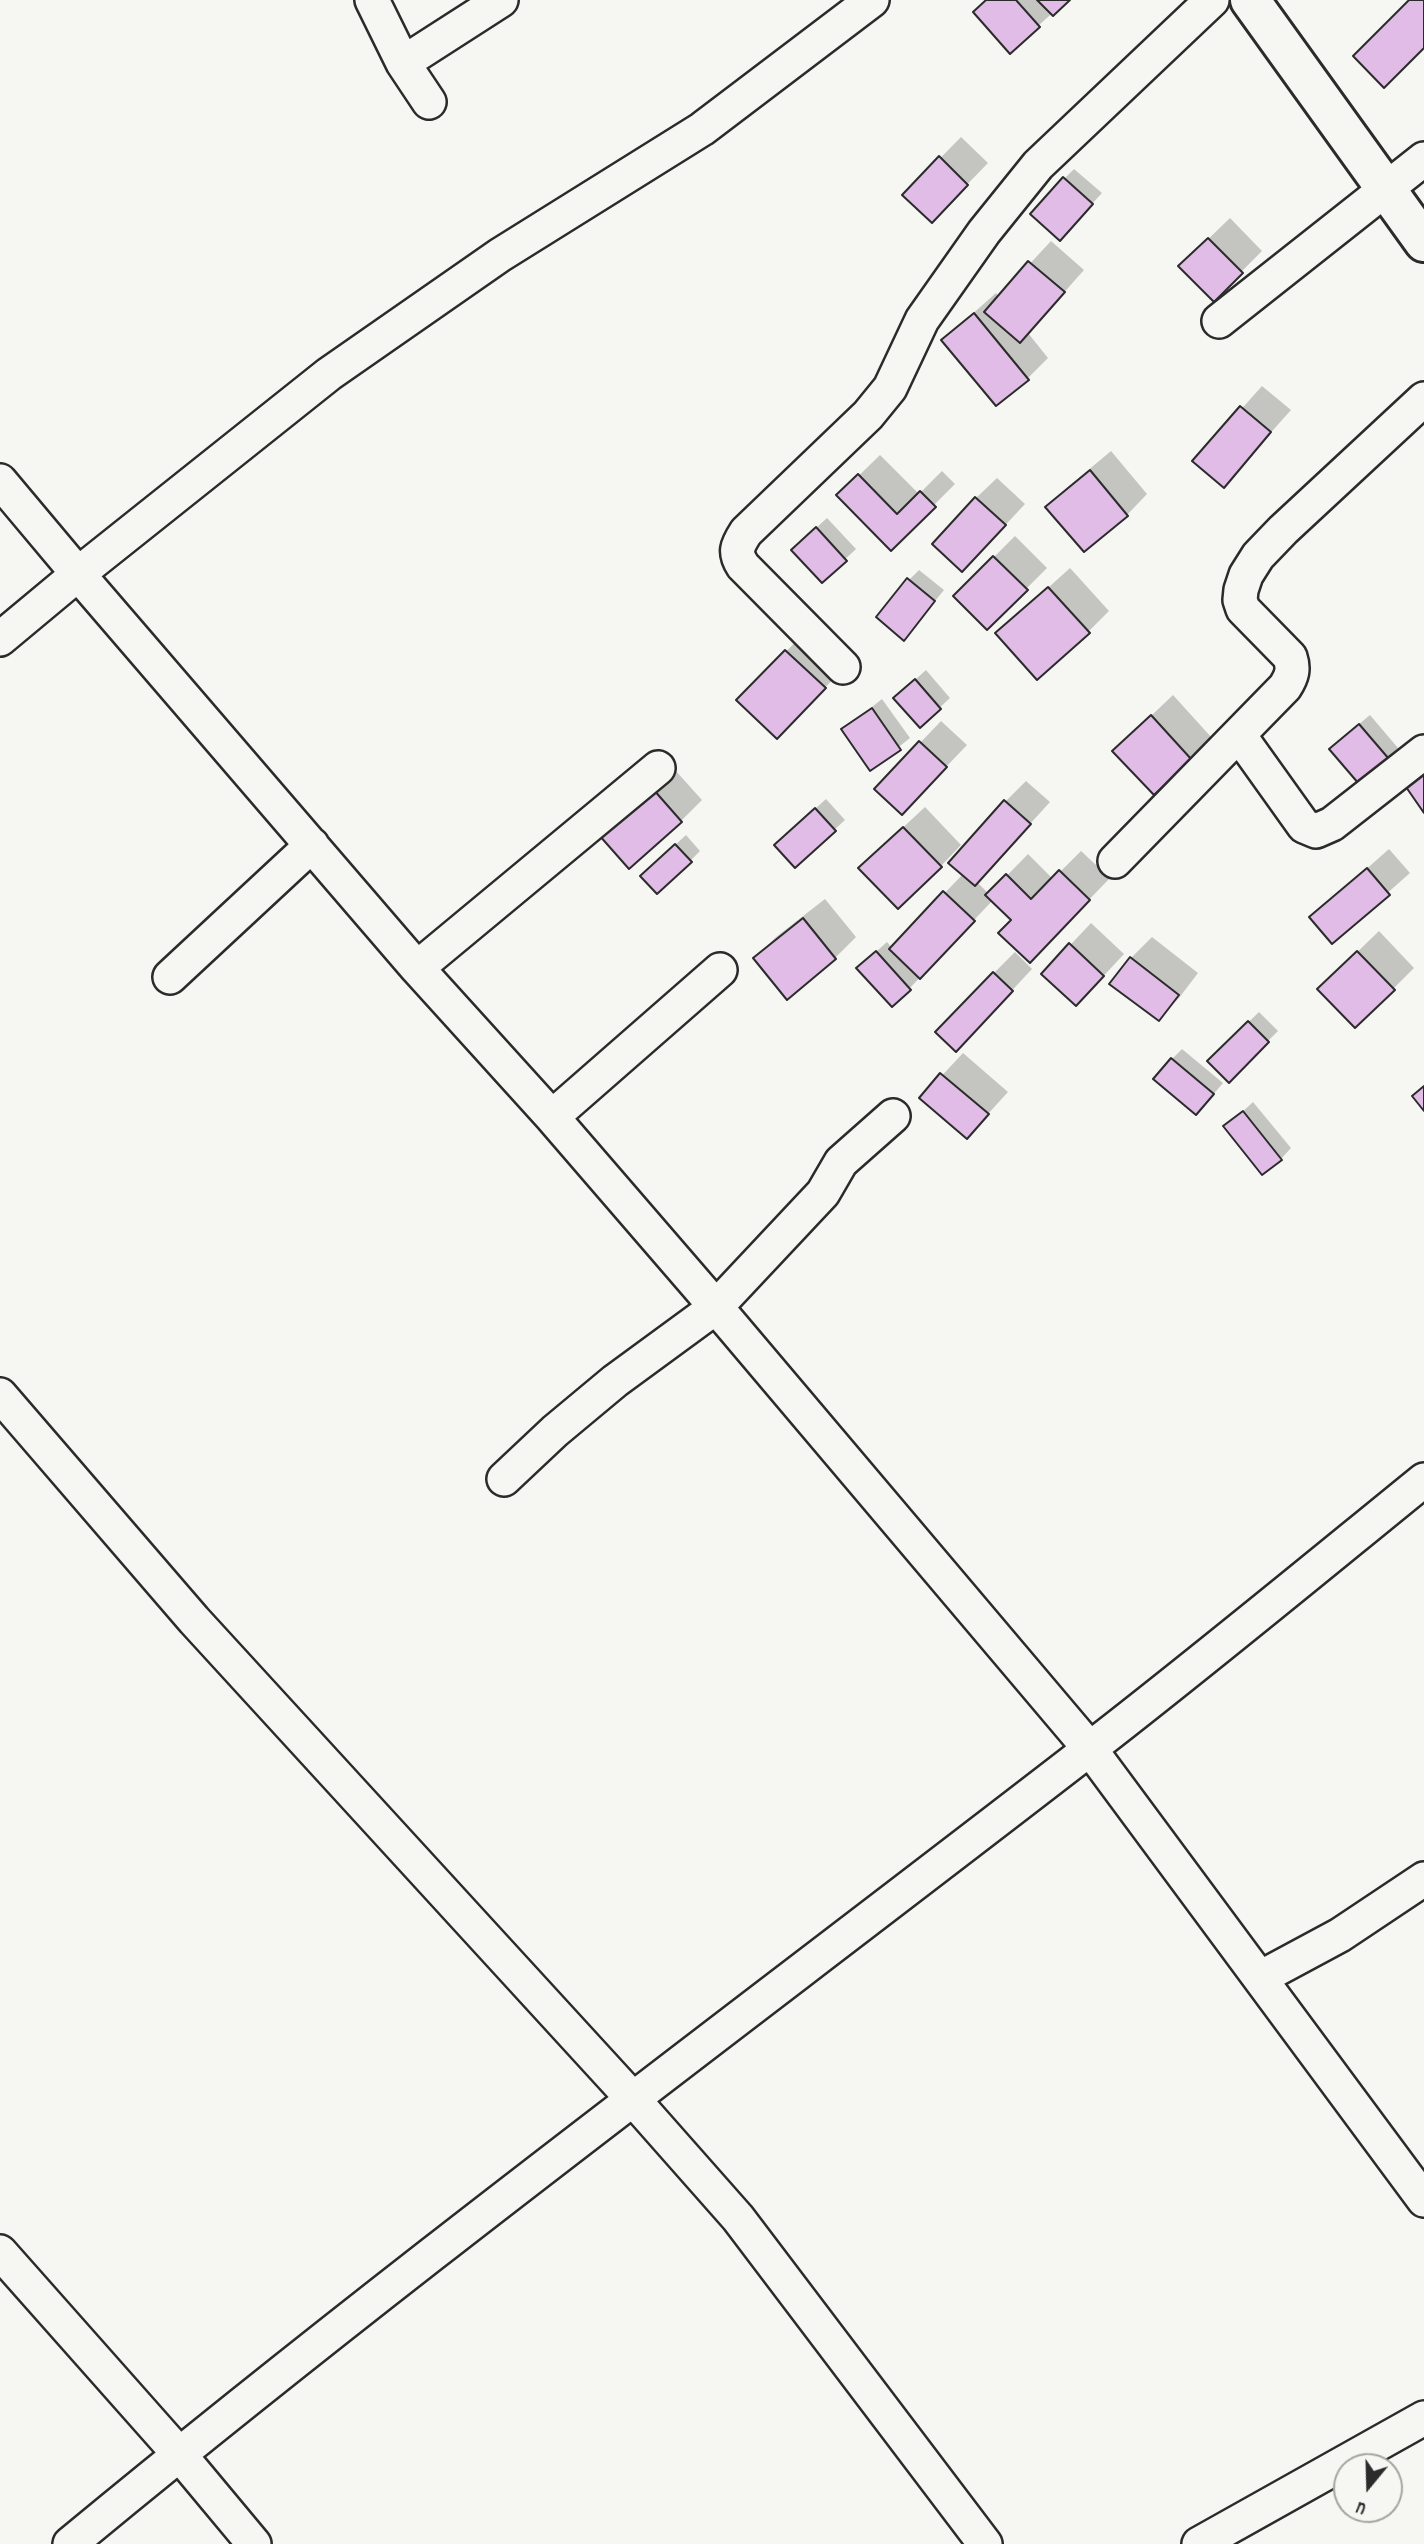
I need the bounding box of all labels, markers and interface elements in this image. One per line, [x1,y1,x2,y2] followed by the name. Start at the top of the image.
[1333,2453,1403,2523] north arrow
[1353,2492,1370,2521] text: U

